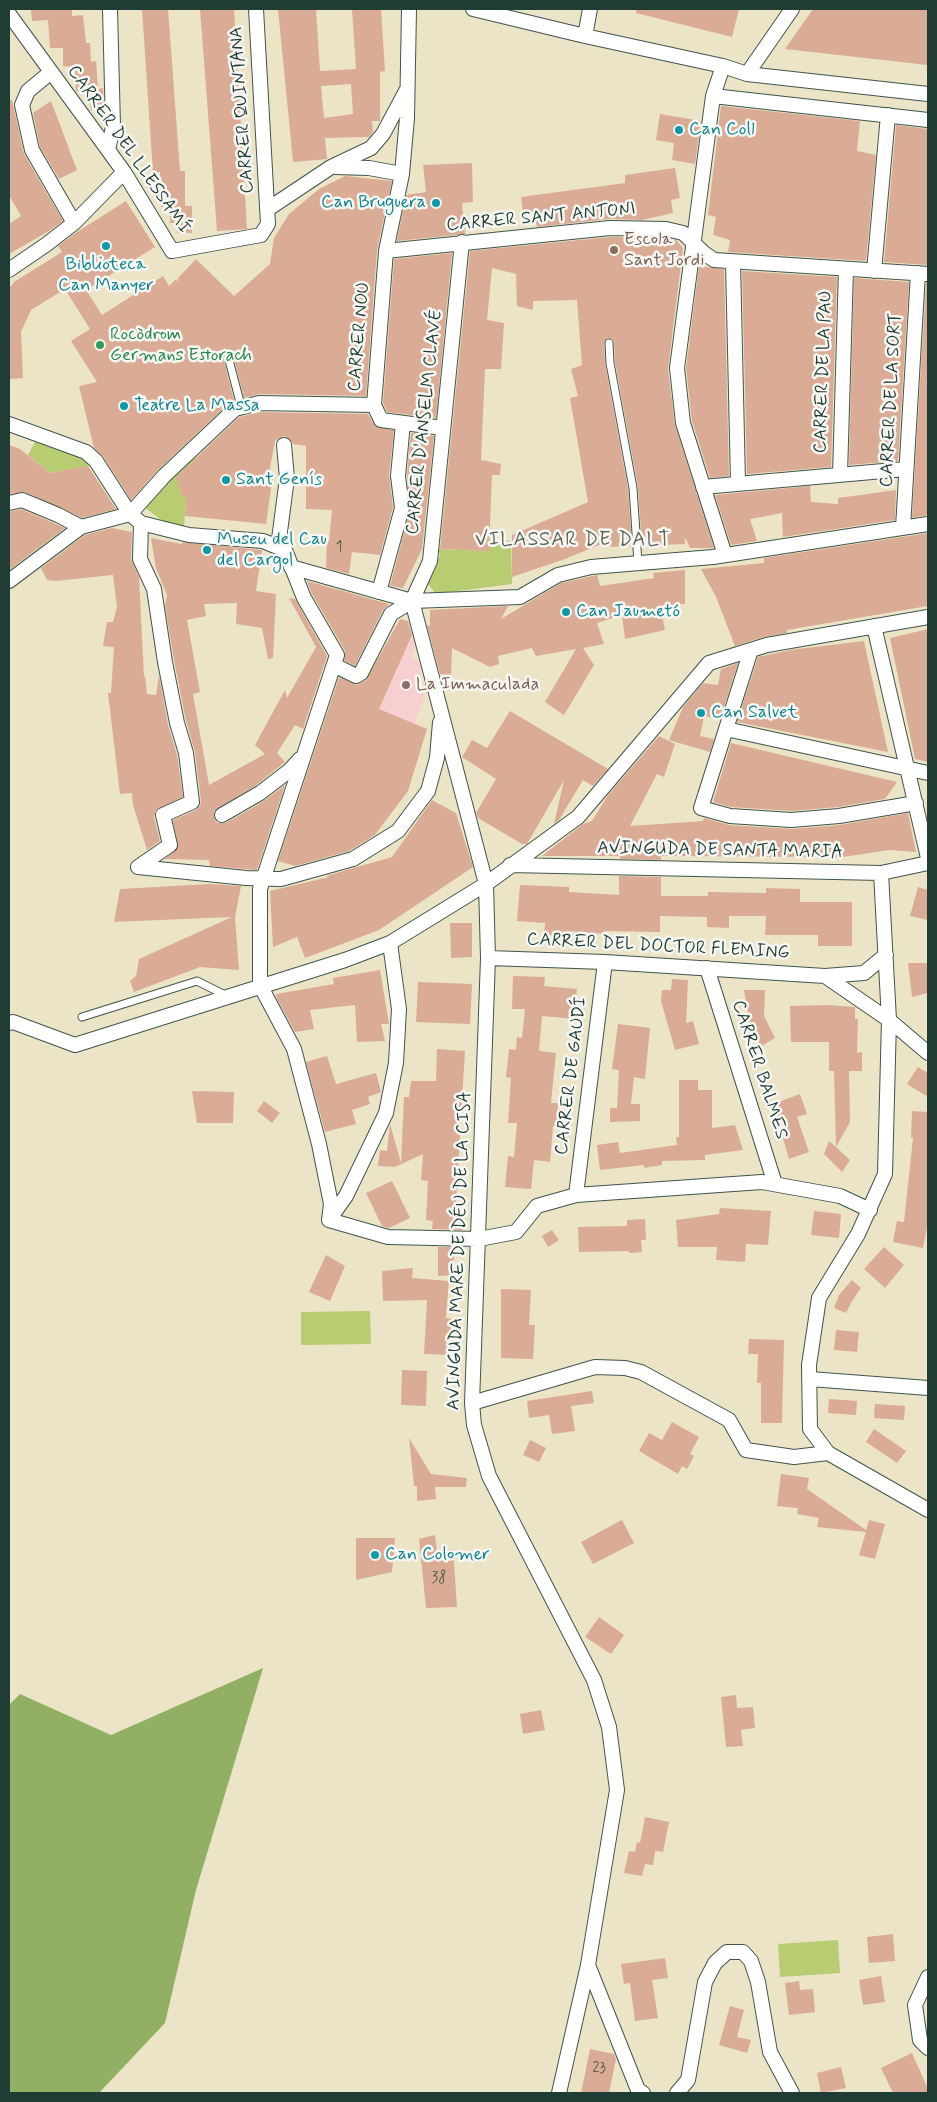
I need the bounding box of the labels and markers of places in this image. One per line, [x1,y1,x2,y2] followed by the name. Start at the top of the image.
[689,119,755,141] place label: Can Coll
[673,124,685,136] marker: Can Coll
[321,192,426,214] place label: Can Bruguera
[430,197,442,209] marker: Can Bruguera
[624,229,704,272] place label: Escola Sant Jordi
[100,240,112,252] marker: Biblioteca Can Manyer
[608,244,620,256] marker: Escola Sant Jordi
[58,254,154,296] place label: Biblioteca Can Manyer
[110,324,252,366] place label: Rocòdrom Germans Estorach
[94,339,106,351] marker: Rocòdrom Germans Estorach
[134,395,260,417] place label: Teatre La Massa
[118,400,130,412] marker: Teatre La Massa
[236,469,322,491] place label: Sant Genís
[220,474,232,486] marker: Sant Genís
[217,529,327,572] place label: Museu del Cau del Cargol
[201,544,213,556] marker: Museu del Cau del Cargol
[576,601,680,623] place label: Can Jaumetó
[560,606,572,618] marker: Can Jaumetó
[416,674,539,696] place label: La Immaculada
[400,679,412,691] marker: La Immaculada
[711,702,798,724] place label: Can Salvet
[695,707,707,719] marker: Can Salvet
[385,1544,490,1566] place label: Can Colomer
[369,1549,381,1561] marker: Can Colomer

